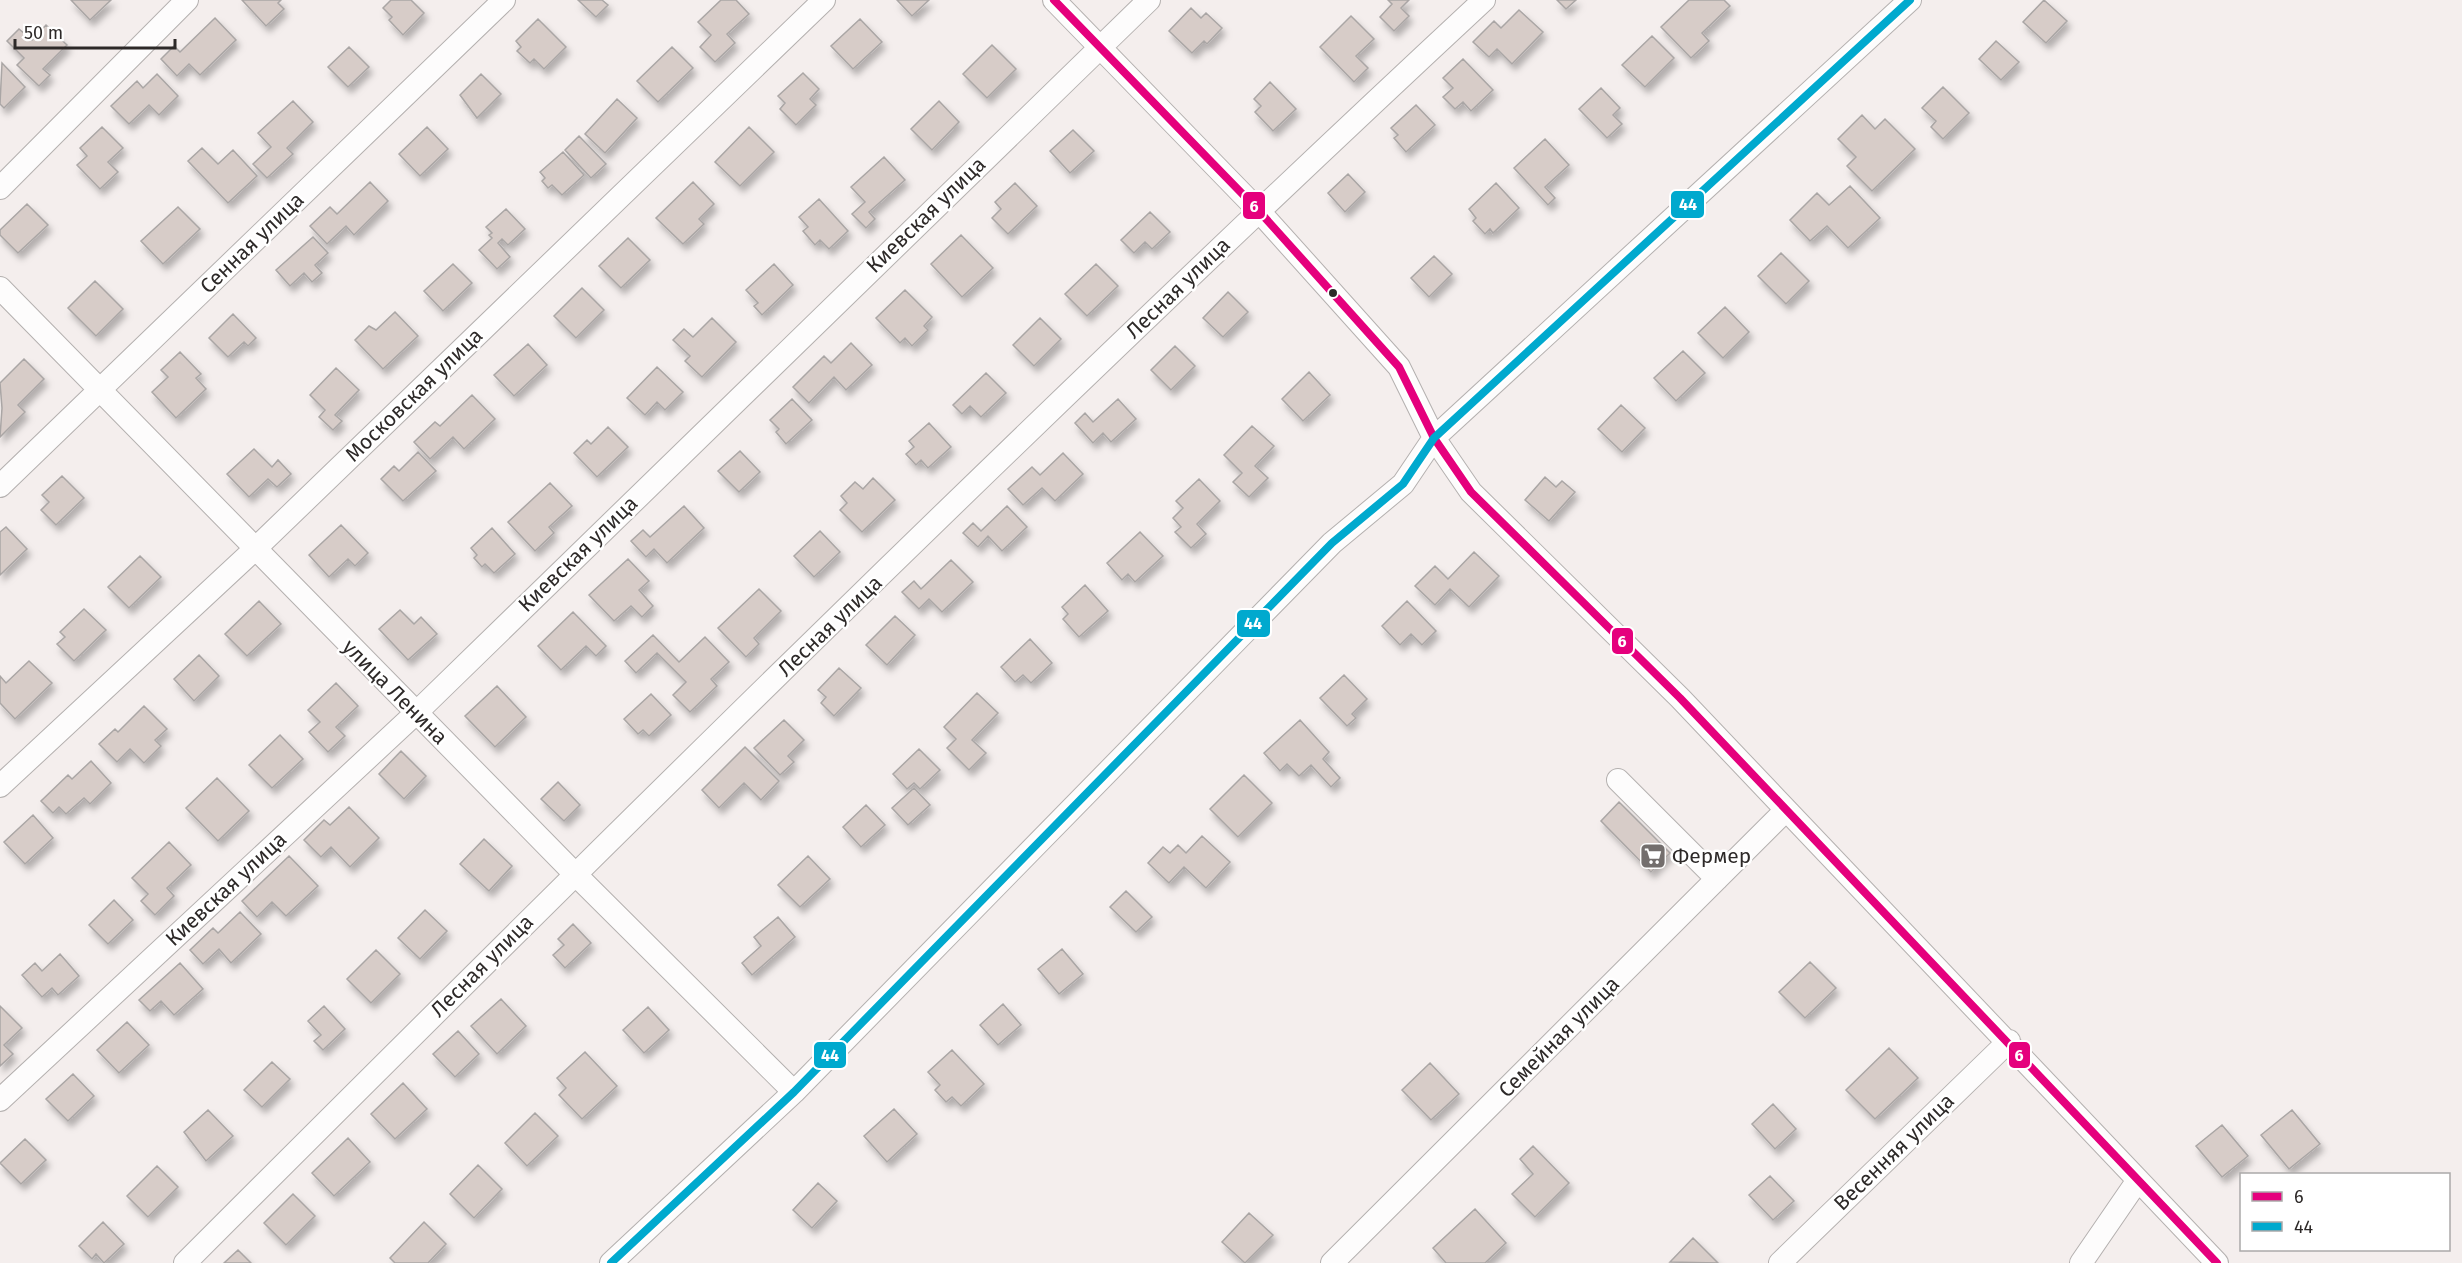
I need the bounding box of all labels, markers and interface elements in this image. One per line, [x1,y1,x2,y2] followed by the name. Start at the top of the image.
[15,12,176,50] scale bar
[24,22,63,44] text: 50 m
[861,152,991,278] street label: Киевская улица
[194,187,310,299] street label: Сенная улица
[1670,190,1705,219] line badge: 44
[1242,191,1266,220] line badge: 6
[1679,195,1697,214] text: 44
[1249,197,1259,216] text: 6
[1120,232,1236,344] street label: Лесная улица
[1327,287,1339,299] unlabelled marker
[340,323,488,467] street label: Московская улица
[513,491,643,617] street label: Киевская улица
[772,570,888,682] street label: Лесная улица
[1236,609,1271,638] line badge: 44
[1244,614,1262,633] text: 44
[1611,627,1634,655] line badge: 6
[1617,632,1627,651] text: 6
[337,634,453,750] street label: улица Ленина
[160,826,292,952] street label: Киевская улица
[1638,841,1668,871] supermarket icon: Фермер
[1672,843,1751,869] place label: Фермер
[425,909,539,1023] street label: Лесная улица
[1493,971,1625,1103] street label: Семейная улица
[813,1041,847,1069] line badge: 44
[2008,1041,2031,1069] line badge: 6
[821,1046,839,1065] text: 44
[2014,1046,2024,1065] text: 6
[1828,1088,1960,1216] street label: Весенняя улица
[2240,1173,2450,1251] legend
[2294,1186,2304,1208] text: 6
[2294,1216,2314,1238] text: 44

